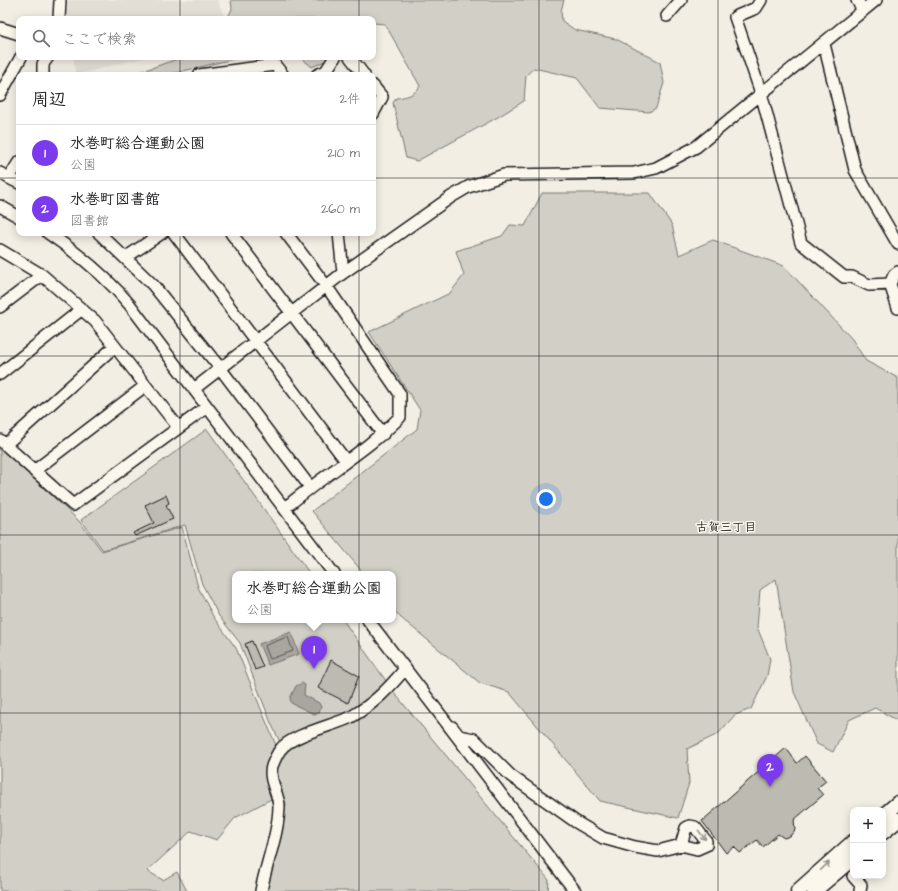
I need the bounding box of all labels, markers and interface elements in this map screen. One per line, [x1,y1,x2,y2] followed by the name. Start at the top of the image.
[16,16,376,60] search box
[30,27,52,49] icon: search
[62,29,137,50] text: ここで検索
[32,88,66,112] text: 周辺
[340,90,360,108] text: 2件
[70,133,205,154] text: 水巻町総合運動公園
[44,144,46,162] text: 1
[327,144,360,162] text: 210 m
[70,156,96,174] text: 公園
[70,189,160,210] text: 水巻町図書館
[41,200,49,218] text: 2
[321,200,360,218] text: 260 m
[70,212,109,230] text: 図書館
[536,489,556,509] your location
[696,519,756,536] district label: 古賀三丁目
[232,571,396,623] popup
[246,578,382,599] text: 水巻町総合運動公園
[246,601,273,619] text: 公園
[301,636,327,669] pin: 1
[757,754,783,787] pin: 2
[850,807,886,879] map controls
[850,807,886,843] button: +
[697,829,706,840] one-way arrow
[850,843,886,879] button: −
[820,861,830,871] one-way arrow

